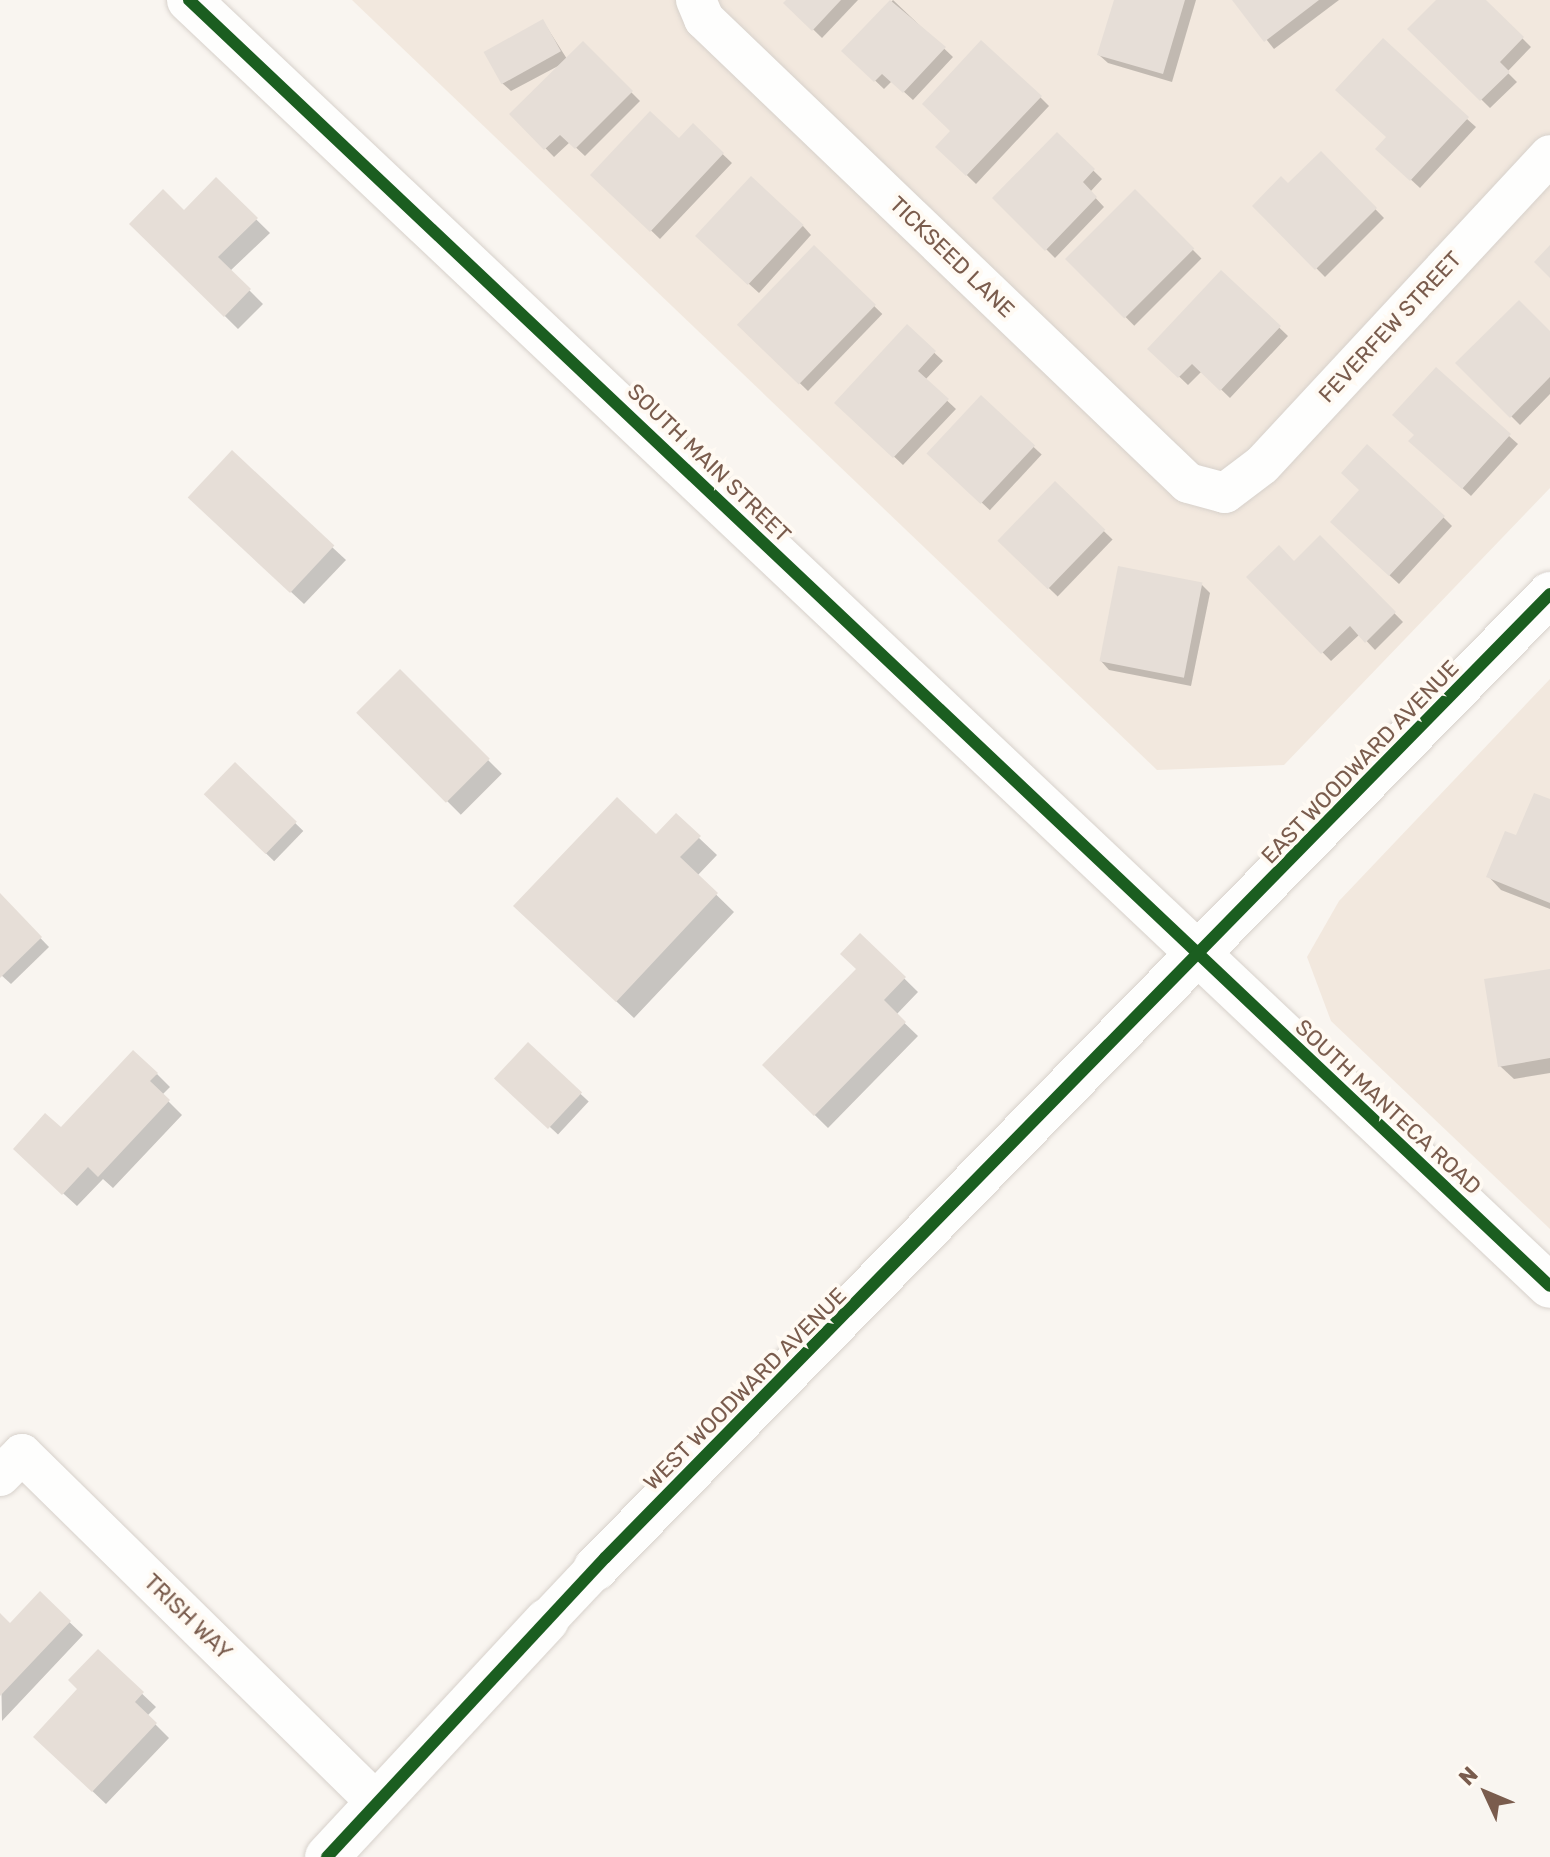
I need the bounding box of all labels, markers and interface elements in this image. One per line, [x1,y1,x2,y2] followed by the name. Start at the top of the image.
[884,191,1020,323] street label: TICKSEED LANE
[1313,246,1467,408] street label: FEVERFEW STREET
[622,378,796,548] street label: SOUTH MAIN STREET
[1255,654,1465,870] street label: EAST WOODWARD AVENUE
[1289,1014,1487,1200] street label: SOUTH MANTECA ROAD
[638,1282,852,1496] street label: WEST WOODWARD AVENUE
[138,1568,238,1666] street label: TRISH WAY
[1446,1753,1526,1833] north arrow
[1453,1761,1484,1791] text: N

